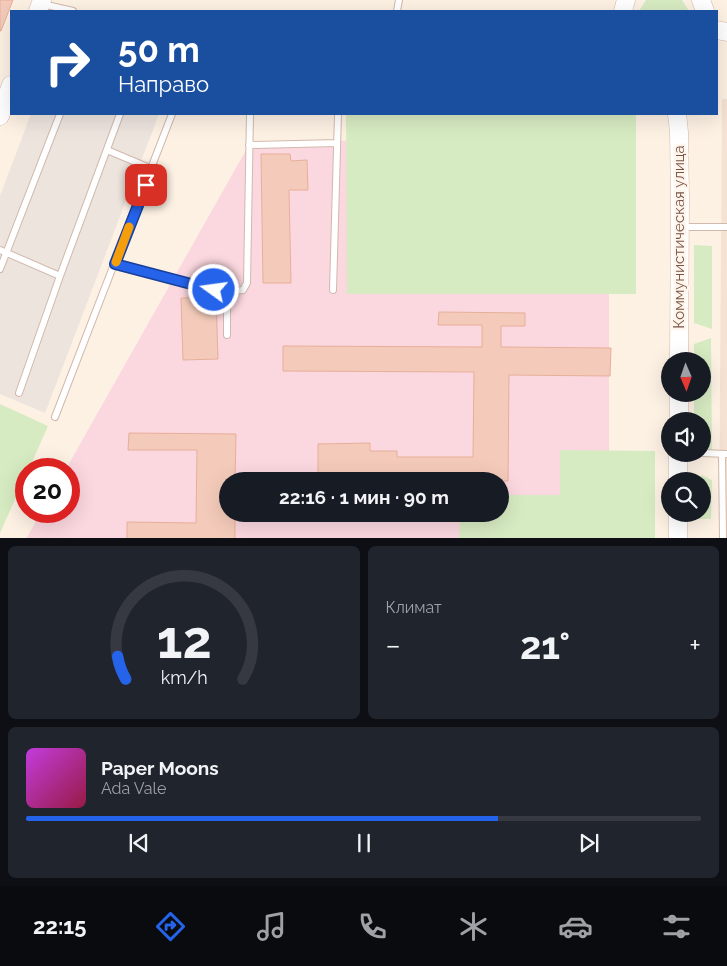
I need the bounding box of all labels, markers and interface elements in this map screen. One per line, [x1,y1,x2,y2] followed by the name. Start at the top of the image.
[118,29,200,70] text: 50 m
[35,30,100,95] icon: right
[118,71,209,97] text: Направо
[670,145,688,329] street label: Коммунистическая улица
[125,164,167,206] pin
[132,171,160,199] icon: arrive
[187,263,239,315] position arrow
[661,352,711,402] north arrow
[661,352,711,522] map controls
[661,412,711,462] button: sound
[15,458,80,523] speed limit sign: 20
[661,472,711,522] button: search
[279,486,449,508] text: 22:16 · 1 мин · 90 m
[386,598,442,617] text: Климат
[156,609,211,670] text: 12
[520,623,570,668] text: 21°
[386,629,401,662] text: −
[689,629,701,662] text: +
[160,667,207,688] text: km/h
[101,757,219,779] text: Paper Moons
[101,779,166,798] text: Ada Vale
[125,829,153,857] icon: previous
[350,829,378,857] icon: pause
[575,829,603,857] icon: next
[153,909,188,944] icon: directions
[254,909,289,944] icon: music
[355,909,390,944] icon: phone
[456,909,491,944] icon: climate
[558,909,593,944] icon: car
[659,909,694,944] icon: filters
[33,913,86,939] text: 22:15

